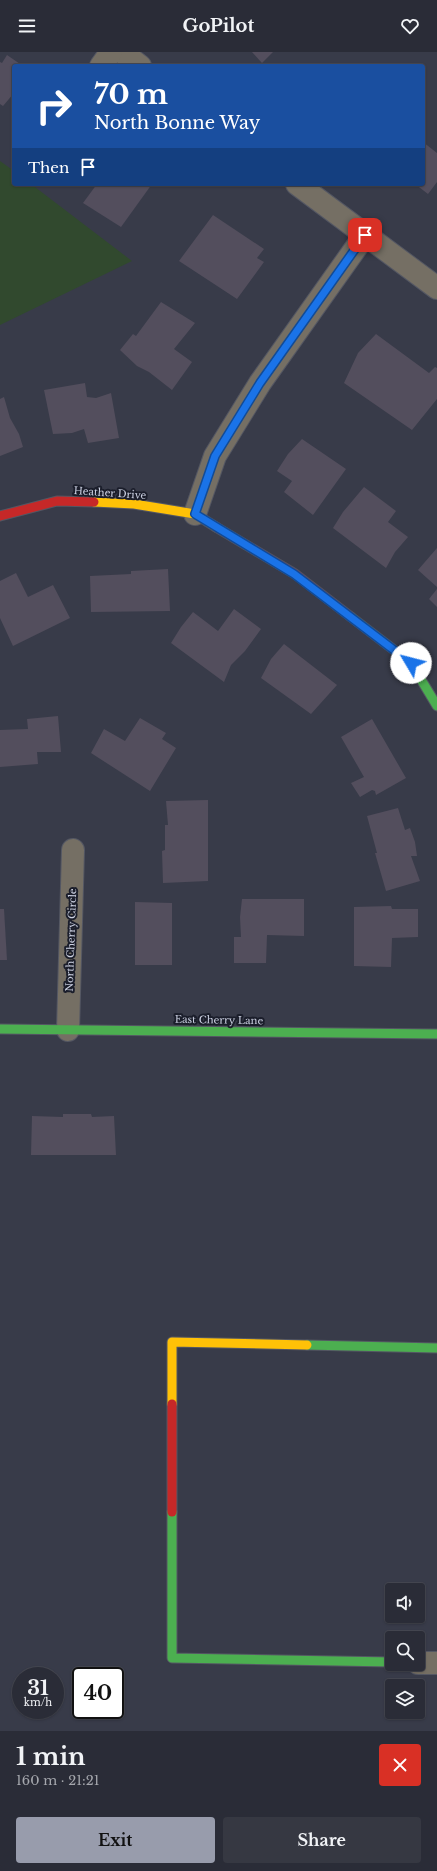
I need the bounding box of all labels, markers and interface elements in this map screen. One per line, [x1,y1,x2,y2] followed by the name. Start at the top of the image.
[16,15,38,37] icon: menu
[183,15,254,37] text: GoPilot
[399,15,421,37] icon: heart
[94,77,168,112] text: 70 m
[28,80,80,132] icon: right
[94,112,260,134] text: North Bonne Way
[77,156,99,178] icon: arrive
[28,158,69,177] text: Then
[348,218,382,252] pin
[354,224,376,246] icon: arrive
[73,484,147,502] street label: Heather Drive
[390,642,432,684] position arrow
[63,888,79,992] street label: North Cherry Circle
[175,1013,264,1027] street label: East Cherry Lane
[385,1583,425,1719] map controls
[385,1583,425,1623] button: sound
[385,1631,425,1671] button: search
[72,1667,124,1719] speed limit sign: 40
[27,1676,49,1700] text: 31
[385,1679,425,1719] button: layers
[24,1696,52,1709] text: km/h
[16,1742,86,1771] text: 1 min
[379,1744,421,1786] button: close
[16,1772,100,1789] text: 160 m · 21:21
[16,1817,215,1863] button: Exit
[223,1817,421,1863] button: Share

